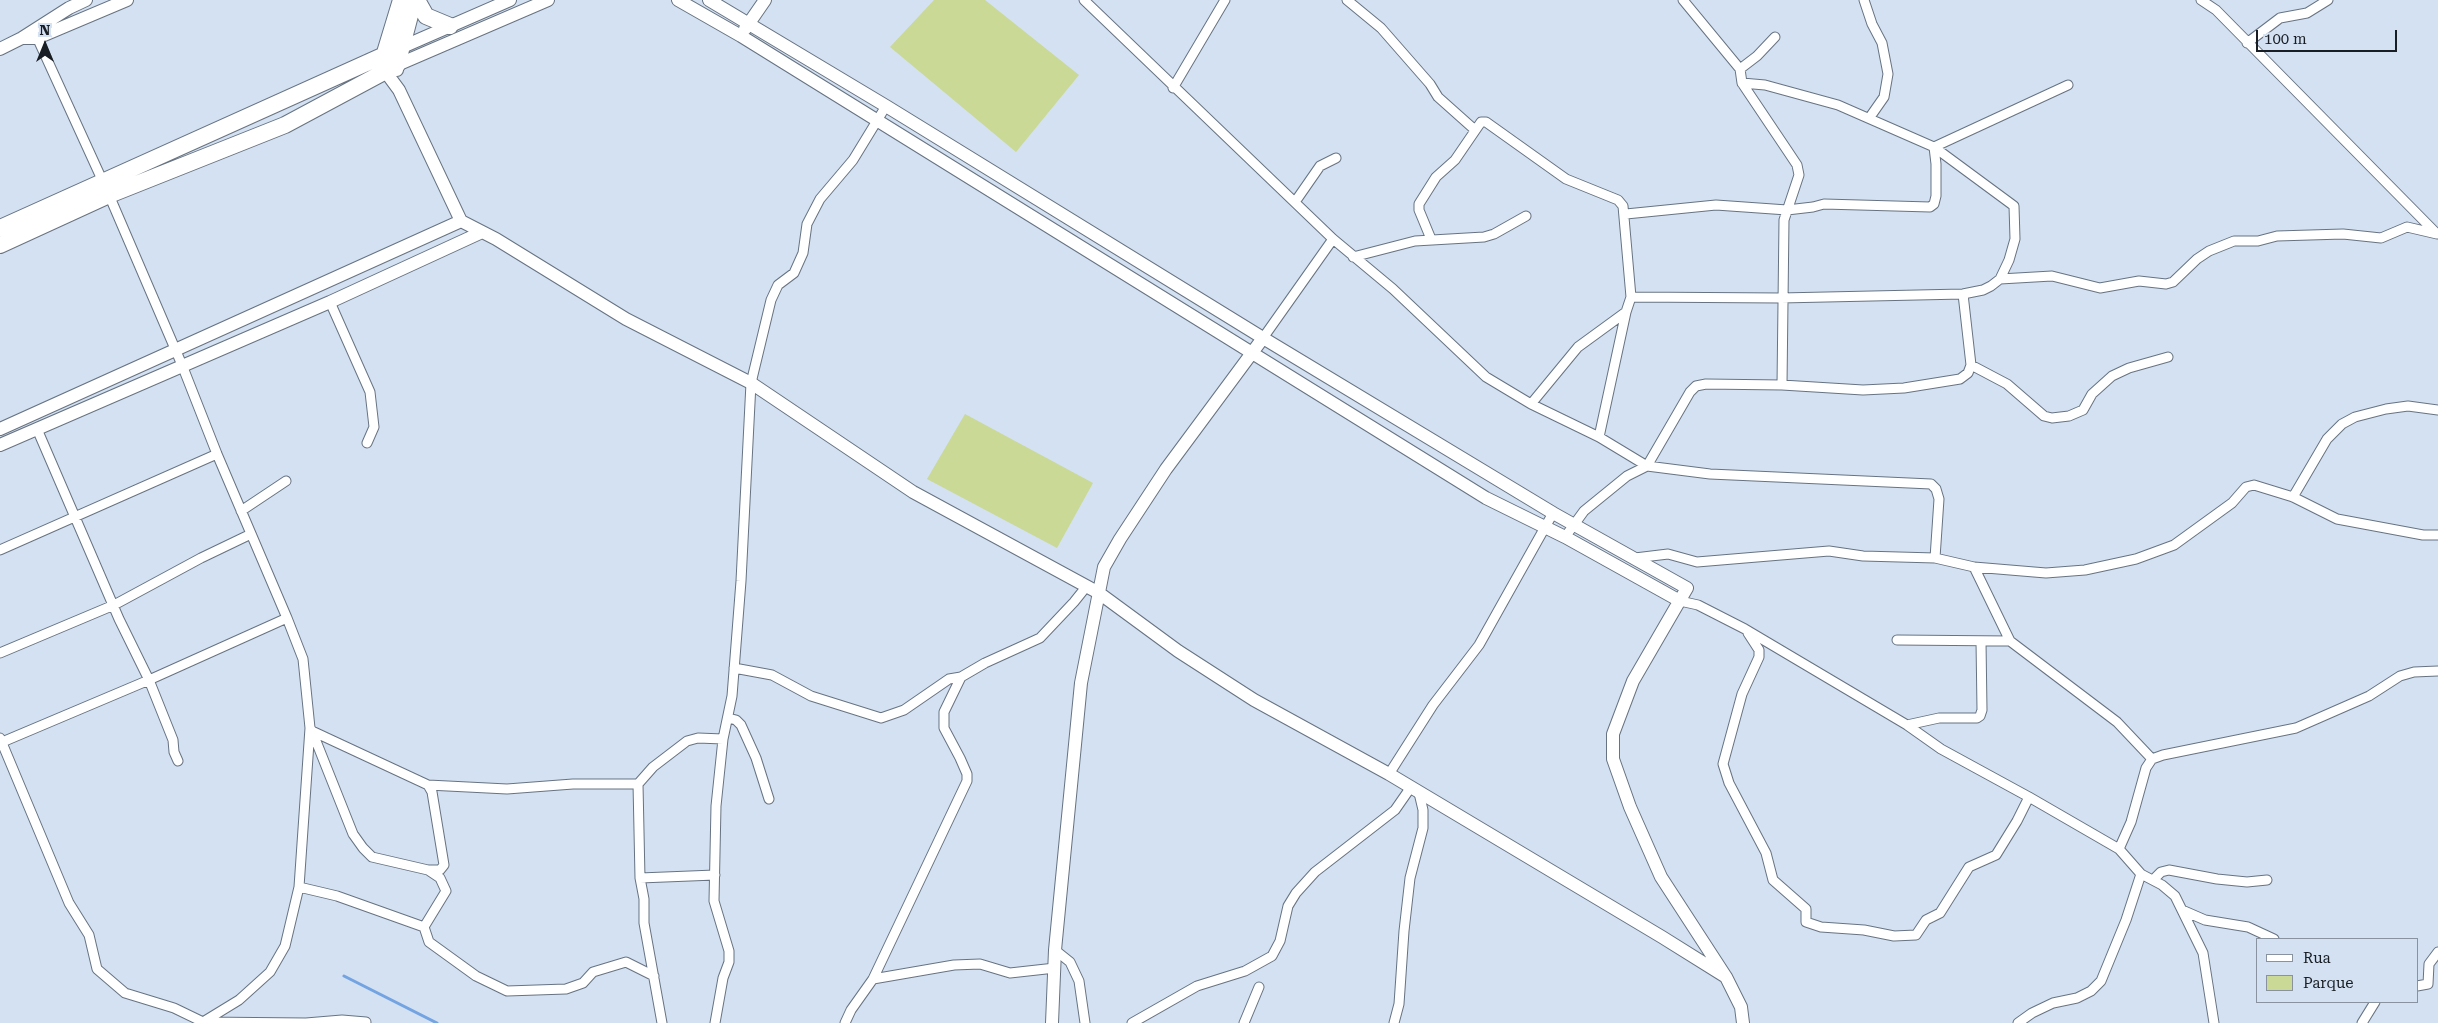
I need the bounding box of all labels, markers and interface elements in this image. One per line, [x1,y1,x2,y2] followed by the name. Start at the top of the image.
[20,20,70,70] north arrow
[2258,20,2399,52] scale bar
[40,22,50,38] text: N
[2264,30,2307,48] text: 100 m
[2256,938,2418,1003] legend
[2303,949,2331,967] text: Rua
[2303,974,2354,992] text: Parque

